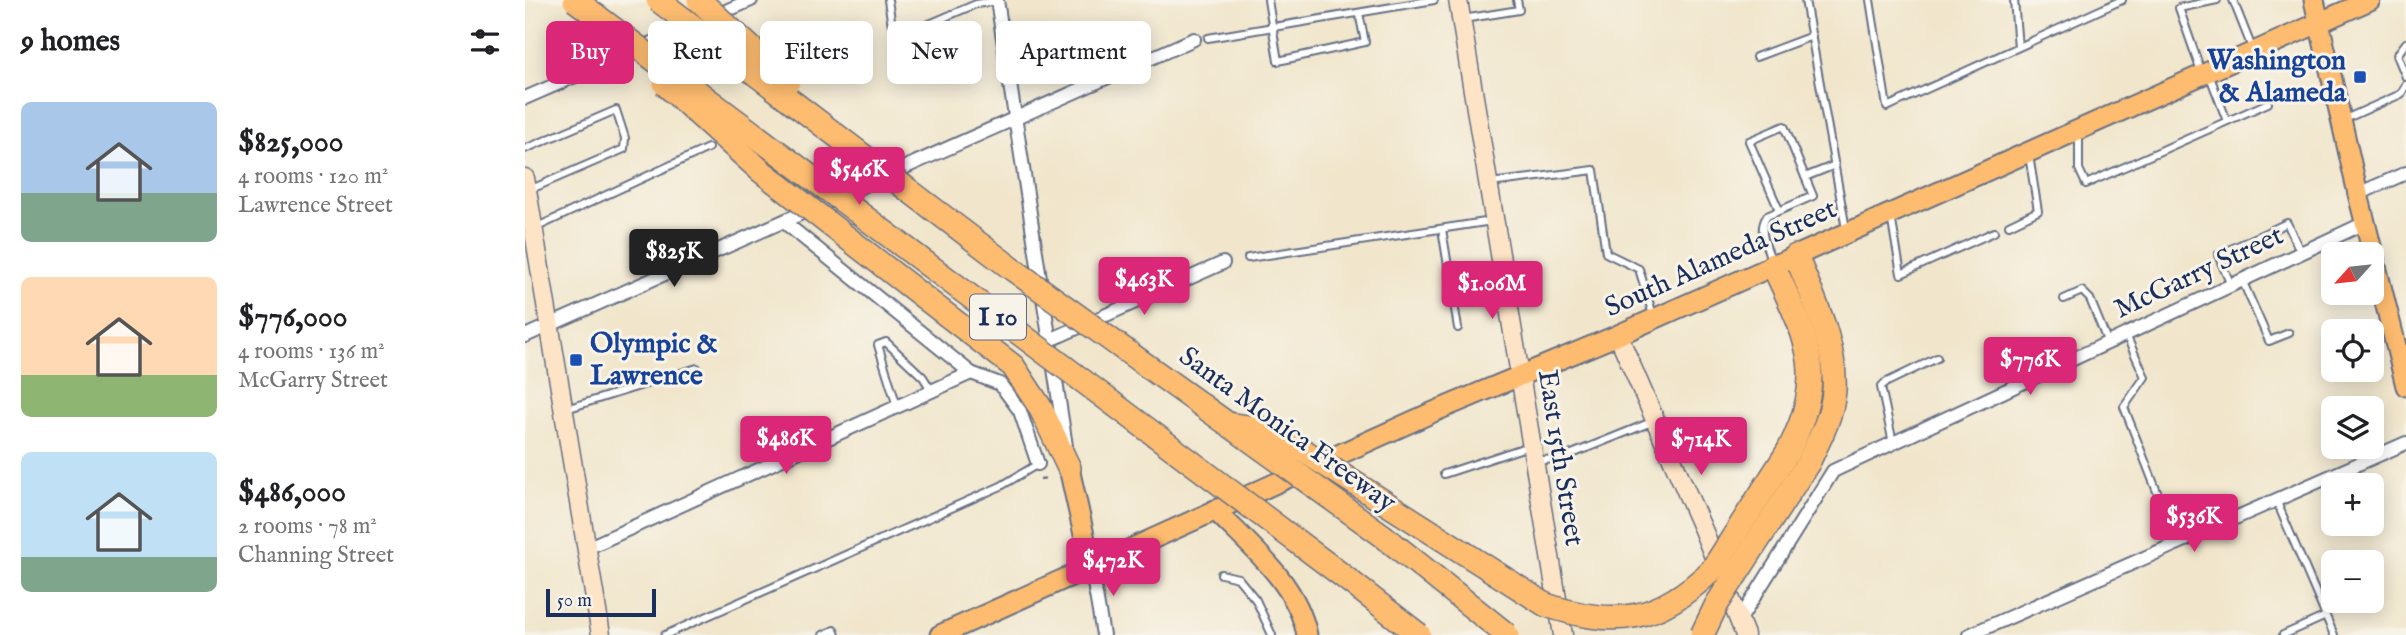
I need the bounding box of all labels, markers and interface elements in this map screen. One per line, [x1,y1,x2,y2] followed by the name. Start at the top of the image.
[546,21,634,84] chip: Buy
[648,21,746,84] chip: Rent
[760,21,873,84] chip: Filters
[887,21,982,84] chip: New
[996,21,1151,84] chip: Apartment
[21,23,120,61] text: 9 homes
[466,23,504,61] icon: filters
[2206,44,2347,111] place label: Washington & Alameda
[2352,69,2368,85] marker: Washington & Alameda
[238,124,343,162] text: $825,000
[77,130,161,214] icon: home
[810,148,908,207] pin: $546K
[830,155,888,184] text: $546K
[238,162,388,191] text: 4 rooms · 120 m²
[238,191,393,220] text: Lawrence Street
[1600,192,1843,326] street label: South Alameda Street
[2109,218,2289,327] street label: McGarry Street
[625,230,723,289] pin: $825K
[645,237,703,266] text: $825K
[2321,242,2383,304] north arrow
[2321,242,2384,613] map controls
[1095,258,1193,317] pin: $463K
[1435,262,1549,321] pin: $1.06M
[1115,265,1173,294] text: $463K
[1458,269,1526,298] text: $1.06M
[970,294,1026,340] road number: I 10
[238,299,348,337] text: $776,000
[77,305,161,389] icon: home
[2321,319,2384,382] button: locate
[590,327,718,394] place label: Olympic & Lawrence
[238,337,385,366] text: 4 rooms · 136 m²
[1981,338,2079,397] pin: $776K
[1172,339,1403,521] street label: Santa Monica Freeway
[2000,345,2060,374] text: $776K
[568,352,584,368] marker: Olympic & Lawrence
[238,366,388,395] text: McGarry Street
[1529,367,1591,549] street label: East 15th Street
[2321,396,2384,459] button: layers
[737,416,835,476] pin: $486K
[1652,418,1750,477] pin: $714K
[756,424,816,453] text: $486K
[1671,425,1731,454] text: $714K
[2321,473,2384,536] button: +
[238,474,346,512] text: $486,000
[77,480,161,564] icon: home
[2145,494,2243,554] pin: $536K
[2166,502,2222,531] text: $536K
[238,512,377,541] text: 2 rooms · 78 m²
[1064,538,1162,598] pin: $472K
[238,541,394,570] text: Channing Street
[1082,546,1144,575] text: $472K
[2321,550,2384,613] button: −
[546,586,656,618] scale bar
[557,589,592,613] text: 50 m

